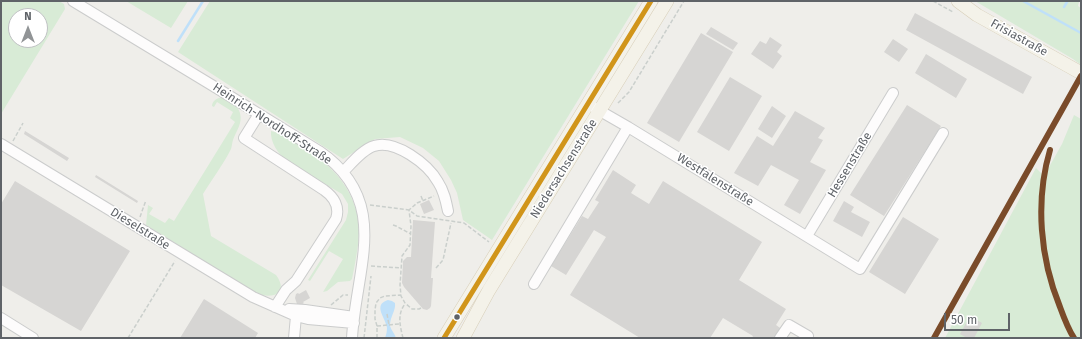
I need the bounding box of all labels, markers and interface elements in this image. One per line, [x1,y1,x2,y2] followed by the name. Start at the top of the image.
[8,8,48,48] north arrow
[24,10,32,23] text: N
[988,16,1050,60] street label: Frisiastraße
[210,80,334,168] street label: Heinrich-Nordhoff-Straße
[528,117,600,221] street label: Niedersachsenstraße
[825,130,875,200] street label: Hessenstraße
[674,151,756,209] street label: Westfalenstraße
[108,205,172,253] street label: Dieselstraße
[946,305,1012,331] scale bar
[452,312,462,322] unlabelled marker
[951,313,977,327] text: 50 m

